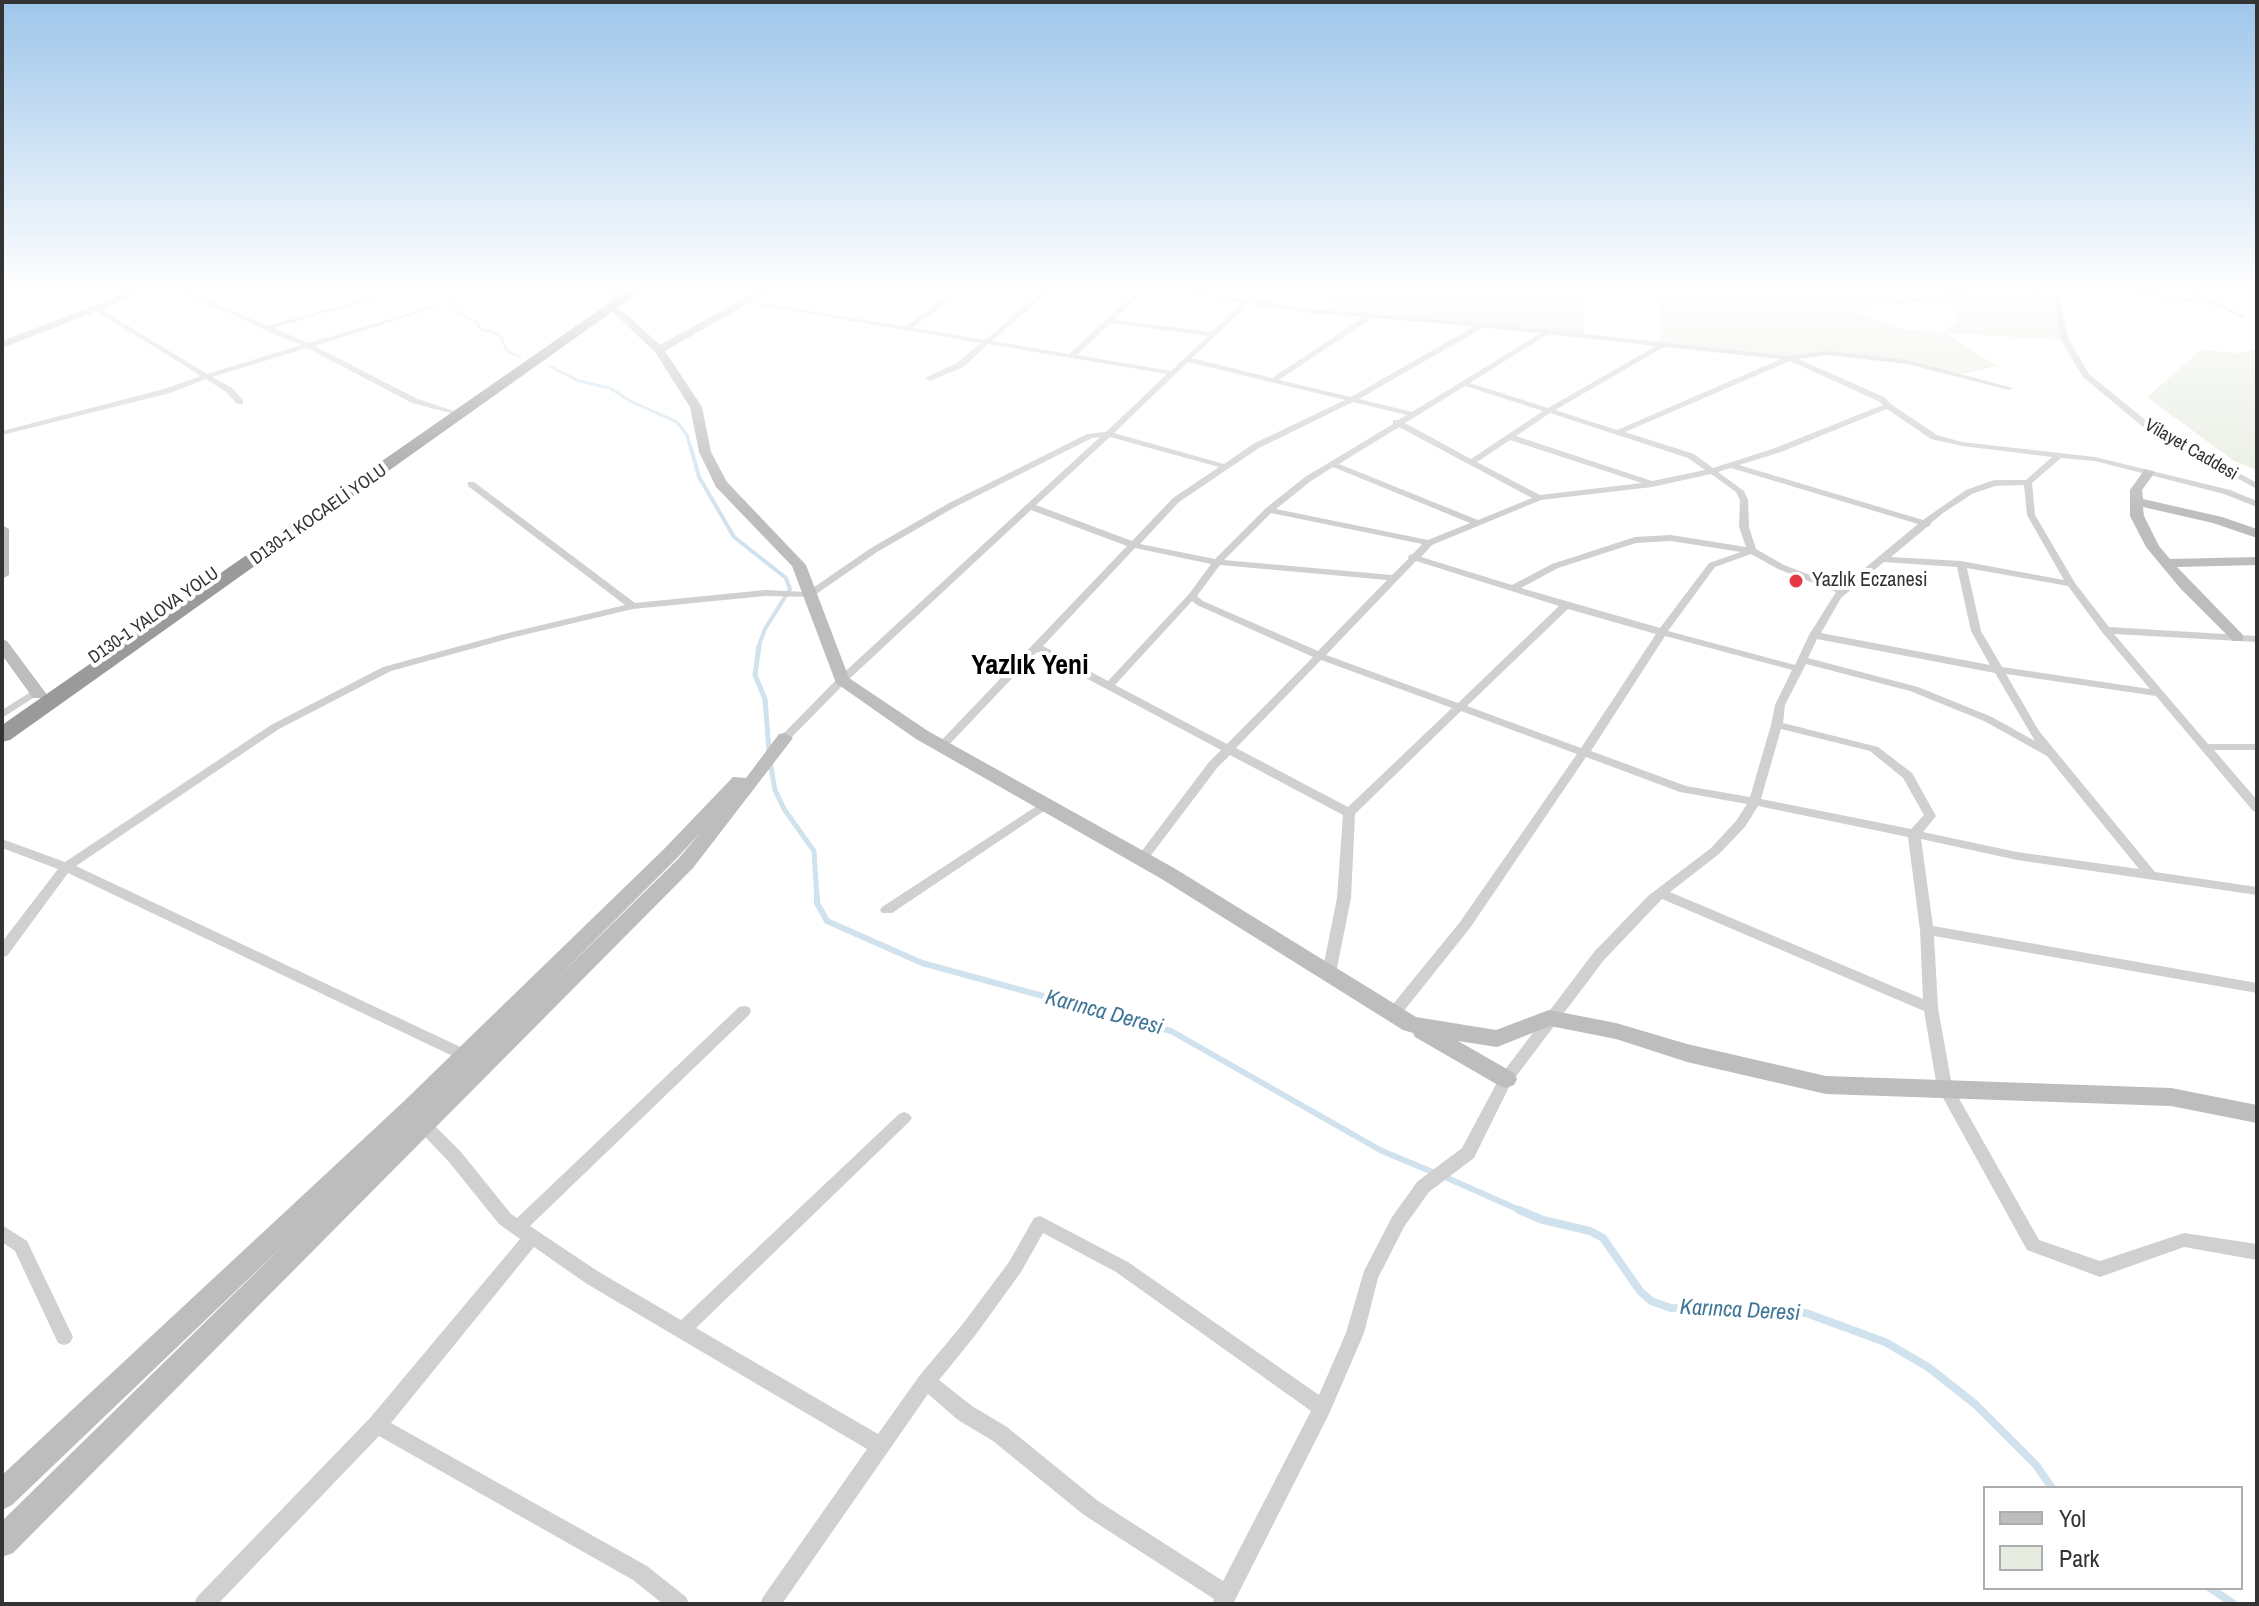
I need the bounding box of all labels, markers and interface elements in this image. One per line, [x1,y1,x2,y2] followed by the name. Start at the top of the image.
[2141,415,2241,485] street label: Vilayet Caddesi
[247,460,391,570] street label: D130-1 KOCAELİ YOLU
[85,563,223,669] street label: D130-1 YALOVA YOLU
[1812,569,1927,593] place label: Yazlık Eczanesi
[1787,572,1805,590] marker: Yazlık Eczanesi
[971,649,1089,683] district label: Yazlık Yeni
[1042,985,1166,1041] water label: Karınca Deresi
[1679,1295,1801,1327] water label: Karınca Deresi
[1983,1486,2243,1590] legend
[2059,1502,2086,1534] text: Yol
[2059,1542,2099,1574] text: Park

